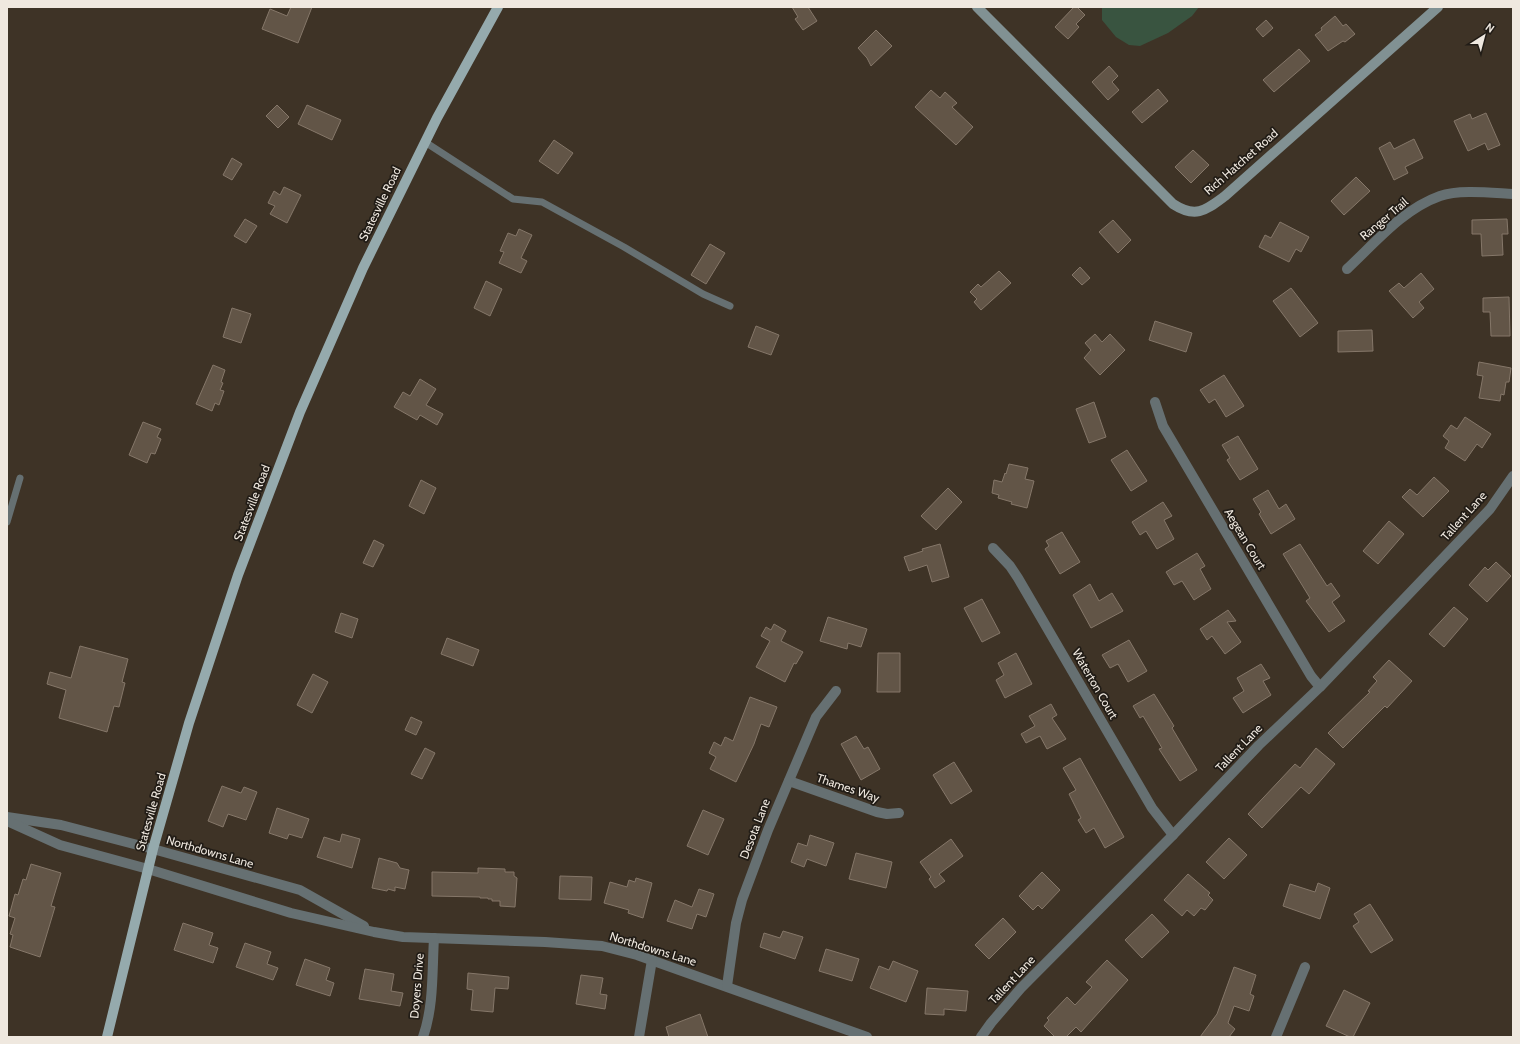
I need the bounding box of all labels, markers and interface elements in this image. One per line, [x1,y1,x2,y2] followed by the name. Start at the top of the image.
[1464,16,1504,56] north arrow
[1483,20,1497,36] text: N
[1201,125,1281,198] street label: Rich Hatchet Road
[355,164,404,243] street label: Statesville Road
[1356,194,1411,243] street label: Ranger Trail
[230,463,273,543] street label: Statesville Road
[1438,488,1490,543] street label: Tallent Lane
[1221,505,1270,572] street label: Aegean Court
[1069,646,1122,721] street label: Waterton Court
[1212,720,1265,775] street label: Tallent Lane
[815,770,882,805] street label: Thames Way
[132,771,169,853] street label: Statesville Road
[736,797,773,861] street label: Desota Lane
[165,832,256,871] street label: Northdowns Lane
[608,928,698,969] street label: Northdowns Lane
[985,952,1038,1007] street label: Tallent Lane
[406,953,427,1019] street label: Doyers Drive

